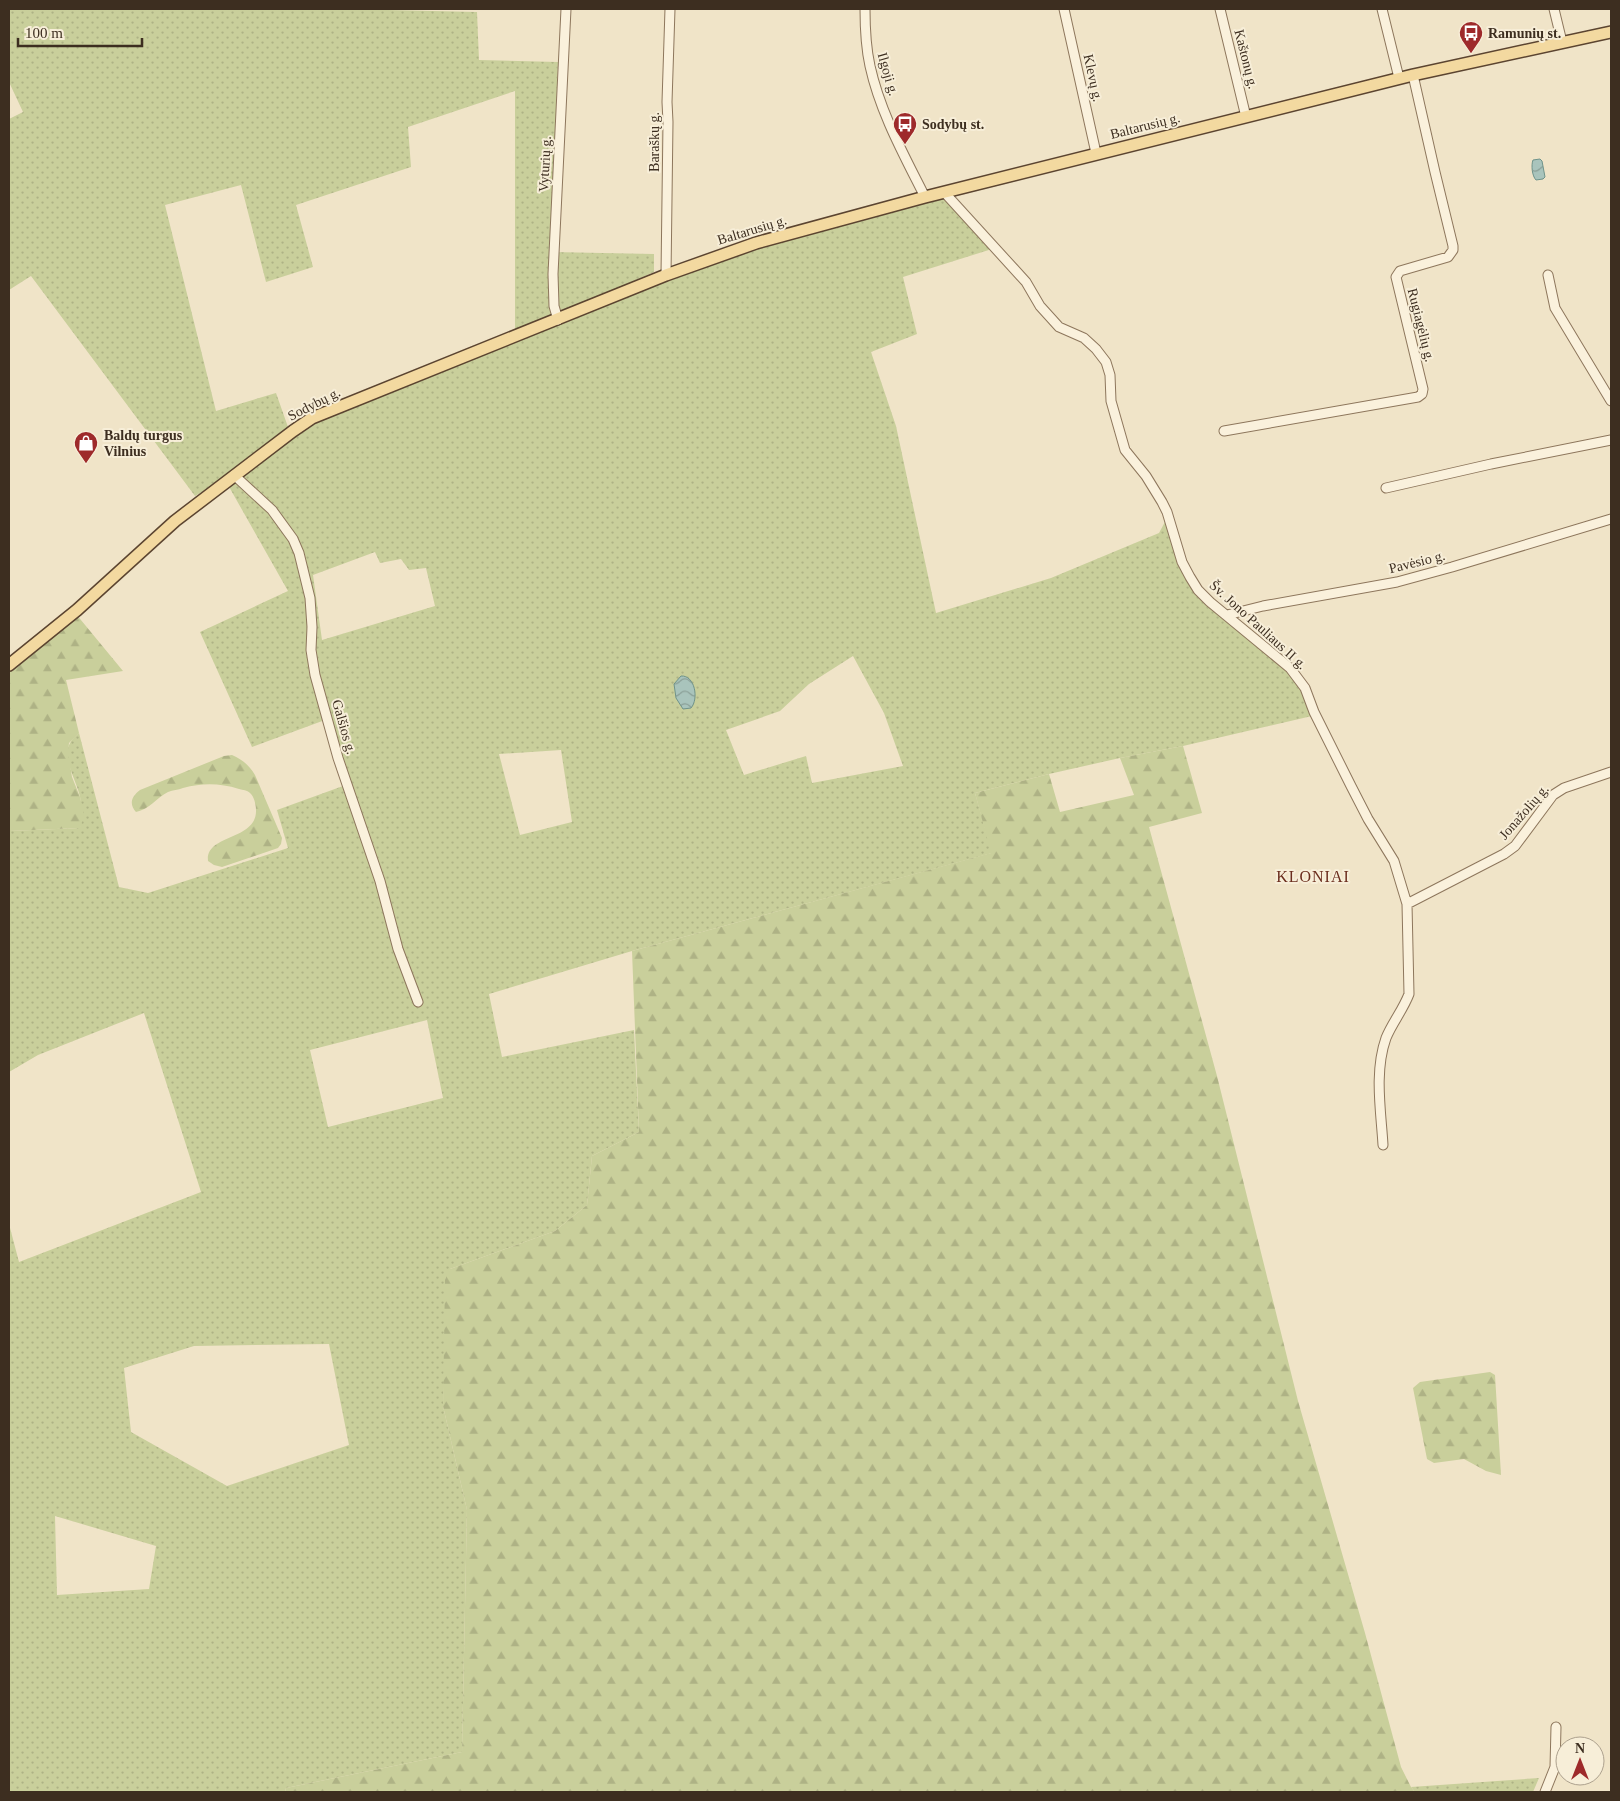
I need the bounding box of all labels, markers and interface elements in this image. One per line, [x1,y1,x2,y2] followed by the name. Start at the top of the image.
[18,15,141,47] scale bar
[1458,20,1484,54] bus stop icon: Ramunių st.
[25,25,63,41] text: 100 m
[1488,26,1561,41] place label: Ramunių st.
[1231,28,1261,90] street label: Kaštonų g.
[875,51,901,97] street label: Ilgoji g.
[1081,53,1105,103] street label: Klevų g.
[1108,110,1182,142] street label: Baltarusių g.
[892,111,918,145] bus stop icon: Sodybų st.
[647,112,662,172] street label: Baraškų g.
[922,117,984,132] place label: Sodybų st.
[536,136,554,192] street label: Vyturių g.
[716,212,788,248] street label: Baltarusių g.
[1405,287,1437,363] street label: Rugiagėlių g.
[285,384,343,424] street label: Sodybų g.
[104,428,183,459] place label: Baldų turgus Vilnius
[73,430,99,464] shop icon: Baldų turgus Vilnius
[1387,548,1447,576] street label: Pavėsio g.
[1207,577,1310,672] street label: Šv. Jono Pauliaus II g.
[329,698,359,756] street label: Galšios g.
[1496,782,1552,842] street label: Jonažolių g.
[1276,868,1350,885] district label: KLONIAI
[1555,1736,1605,1786] north arrow
[1575,1741,1585,1756] text: N

